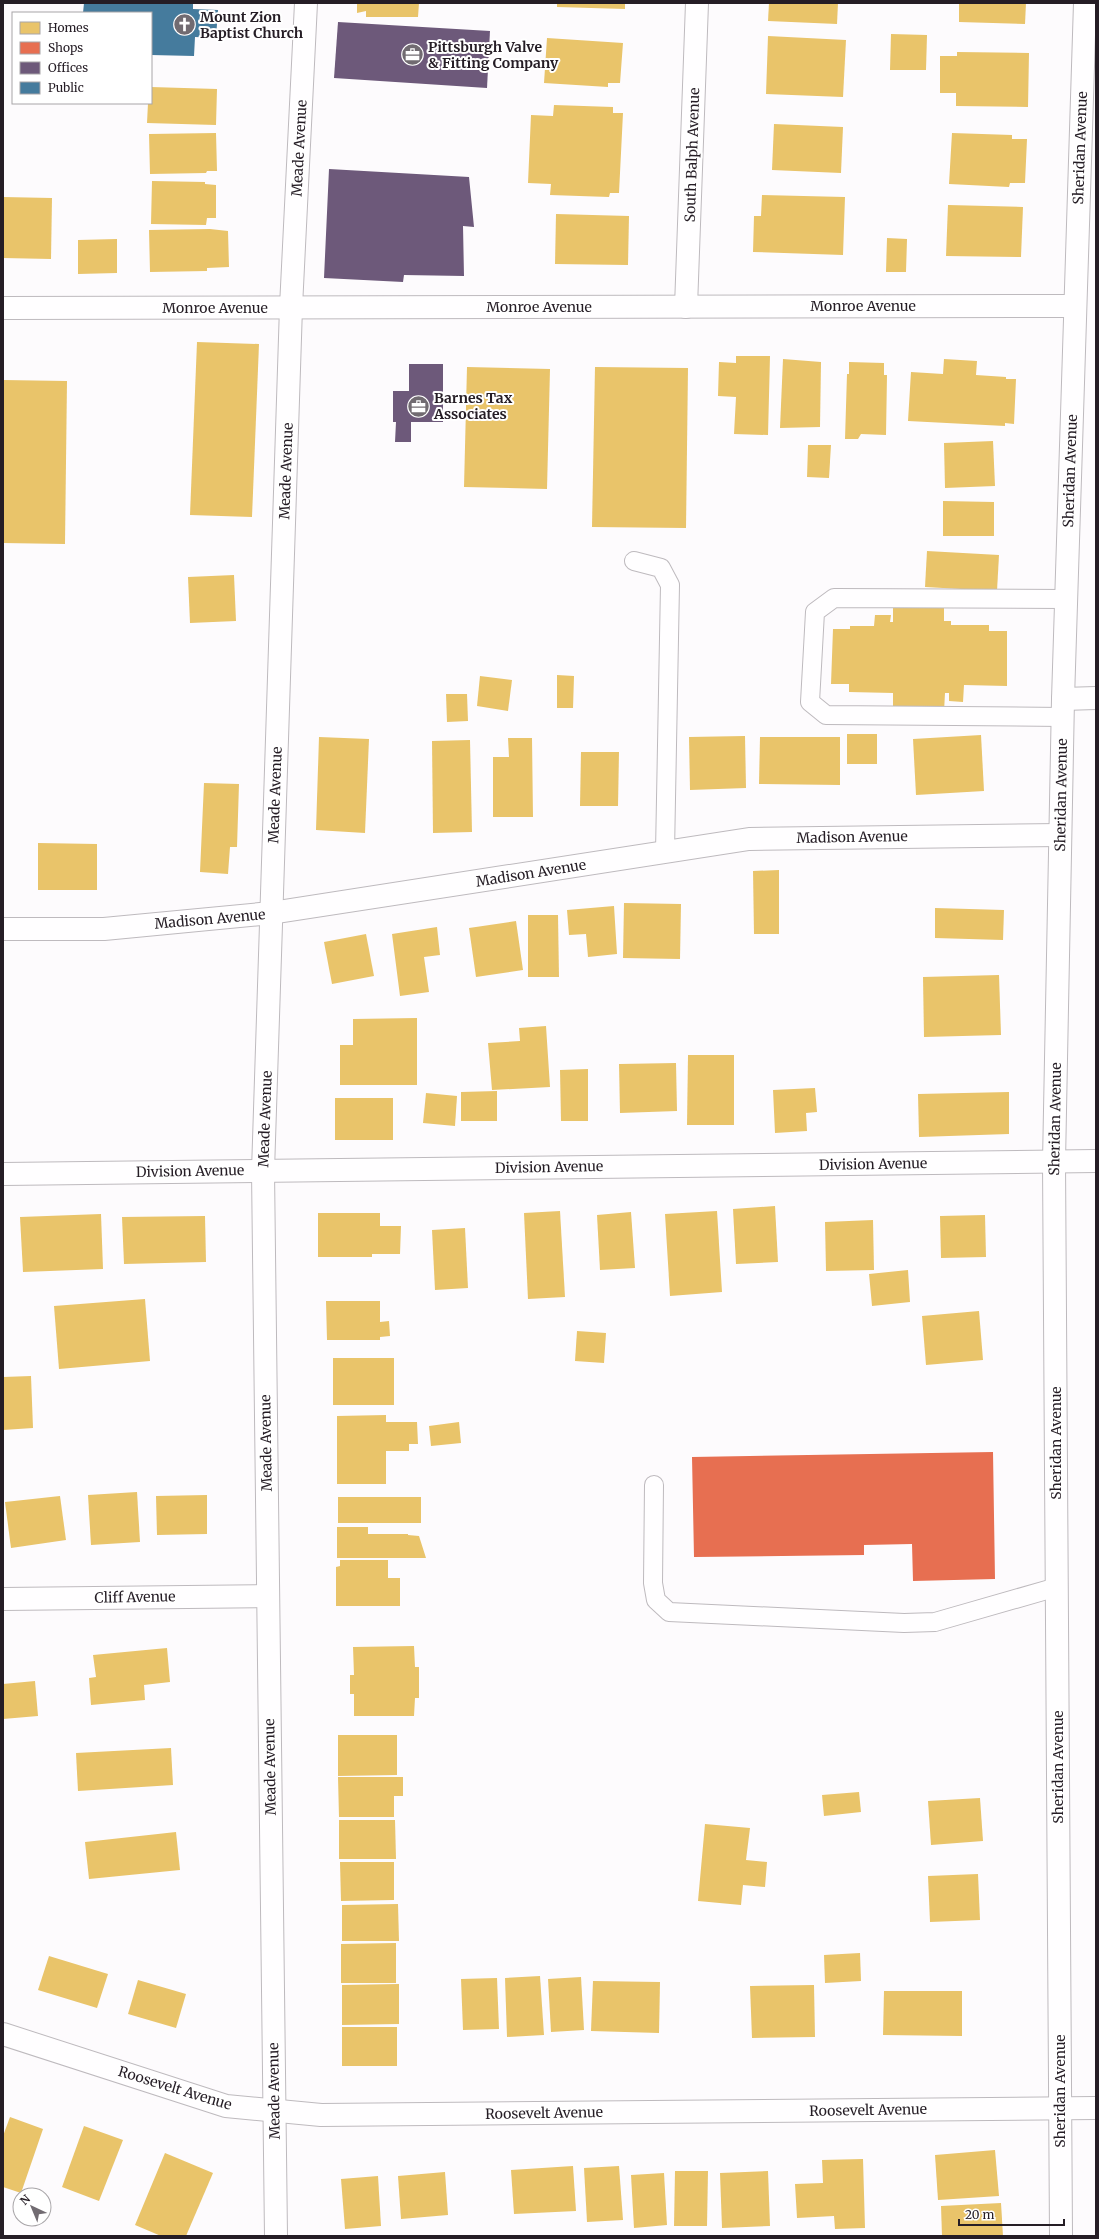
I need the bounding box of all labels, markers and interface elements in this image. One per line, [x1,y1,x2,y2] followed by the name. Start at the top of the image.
[200,8,304,42] place label: Mount Zion Baptist Church
[12,12,152,104] legend
[171,12,197,38] church icon: Mount Zion Baptist Church
[48,20,89,35] text: Homes
[428,38,559,72] place label: Pittsburgh Valve & Fitting Company
[48,40,83,55] text: Shops
[399,42,425,68] office icon: Pittsburgh Valve & Fitting Company
[48,60,88,75] text: Offices
[48,80,84,95] text: Public
[681,87,703,223] street label: South Balph Avenue
[1069,91,1091,205] street label: Sheridan Avenue
[287,99,311,197] street label: Meade Avenue
[810,297,916,315] street label: Monroe Avenue
[486,298,592,316] street label: Monroe Avenue
[162,299,268,317] street label: Monroe Avenue
[433,389,513,423] place label: Barnes Tax Associates
[405,393,431,419] office icon: Barnes Tax Associates
[1059,414,1081,528] street label: Sheridan Avenue
[275,422,297,520] street label: Meade Avenue
[1051,738,1071,852] street label: Sheridan Avenue
[264,746,286,844] street label: Meade Avenue
[796,827,908,847] street label: Madison Avenue
[475,855,587,891] street label: Madison Avenue
[154,905,266,933] street label: Madison Avenue
[1045,1062,1065,1176] street label: Sheridan Avenue
[254,1070,276,1168] street label: Meade Avenue
[819,1154,927,1174] street label: Division Avenue
[495,1157,603,1177] street label: Division Avenue
[136,1161,244,1181] street label: Division Avenue
[1047,1386,1065,1500] street label: Sheridan Avenue
[256,1394,276,1492] street label: Meade Avenue
[94,1587,176,1607] street label: Cliff Avenue
[1049,1710,1067,1824] street label: Sheridan Avenue
[260,1718,280,1816] street label: Meade Avenue
[1051,2034,1069,2148] street label: Sheridan Avenue
[264,2042,284,2140] street label: Meade Avenue
[116,2062,234,2114] street label: Roosevelt Avenue
[809,2100,927,2120] street label: Roosevelt Avenue
[485,2103,603,2123] street label: Roosevelt Avenue
[12,2187,52,2227] north arrow
[17,2192,33,2208] text: N
[959,2201,1064,2227] scale bar
[965,2207,994,2222] text: 20 m

